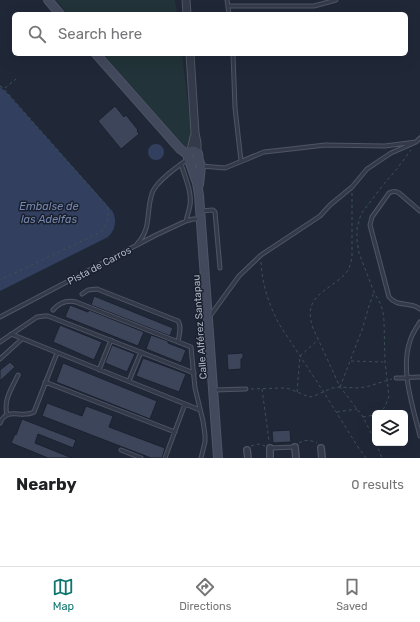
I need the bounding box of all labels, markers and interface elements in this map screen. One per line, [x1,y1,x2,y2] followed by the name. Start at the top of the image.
[12,12,408,56] search box
[26,23,48,45] icon: search
[58,25,142,43] text: Search here
[19,200,79,226] water label: Embalse de las Adelfas
[66,244,133,288] street label: Pista de Carros
[190,274,210,380] street label: Calle Alférez Santapau
[372,410,408,446] map controls
[372,410,408,446] button: layers
[16,474,77,494] text: Nearby
[351,477,404,492] text: 0 results
[52,576,74,613] tab: Map
[179,576,231,613] tab: Directions
[336,576,368,613] tab: Saved

